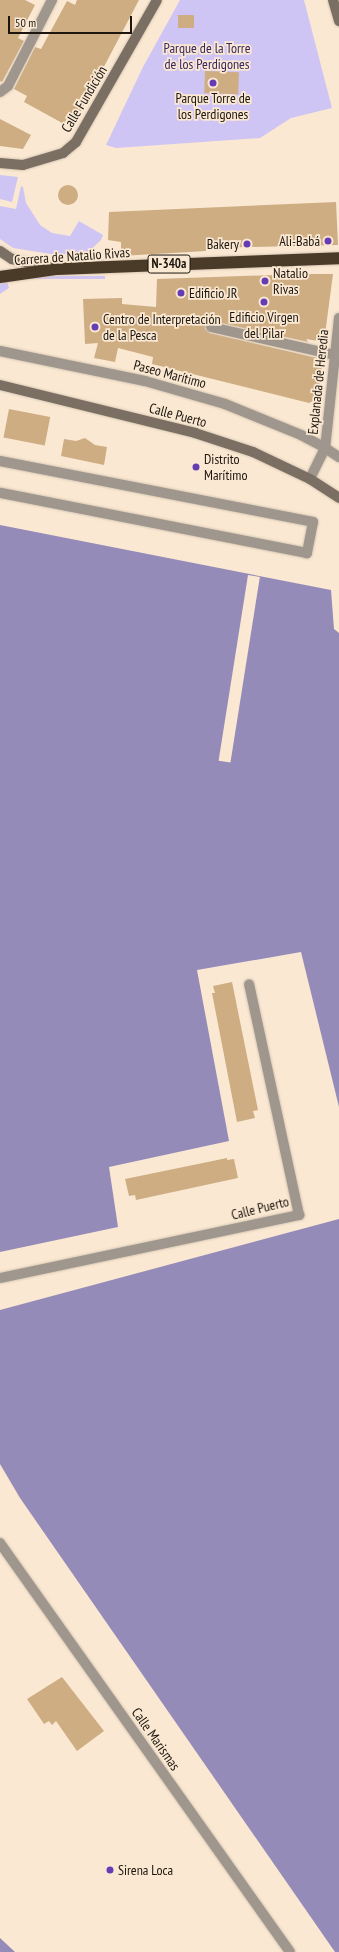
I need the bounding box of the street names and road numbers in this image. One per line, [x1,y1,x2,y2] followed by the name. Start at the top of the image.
[58,63,110,135] street label: Calle Fundición
[14,244,130,268] street label: Carrera de Natalio Rivas
[147,253,191,275] road number: N-340a
[304,329,332,435] street label: Explanada de Heredia
[132,356,208,392] street label: Paseo Marítimo
[147,399,209,431] street label: Calle Puerto
[229,1193,291,1223] street label: Calle Puerto
[128,1704,184,1774] street label: Calle Marismas

